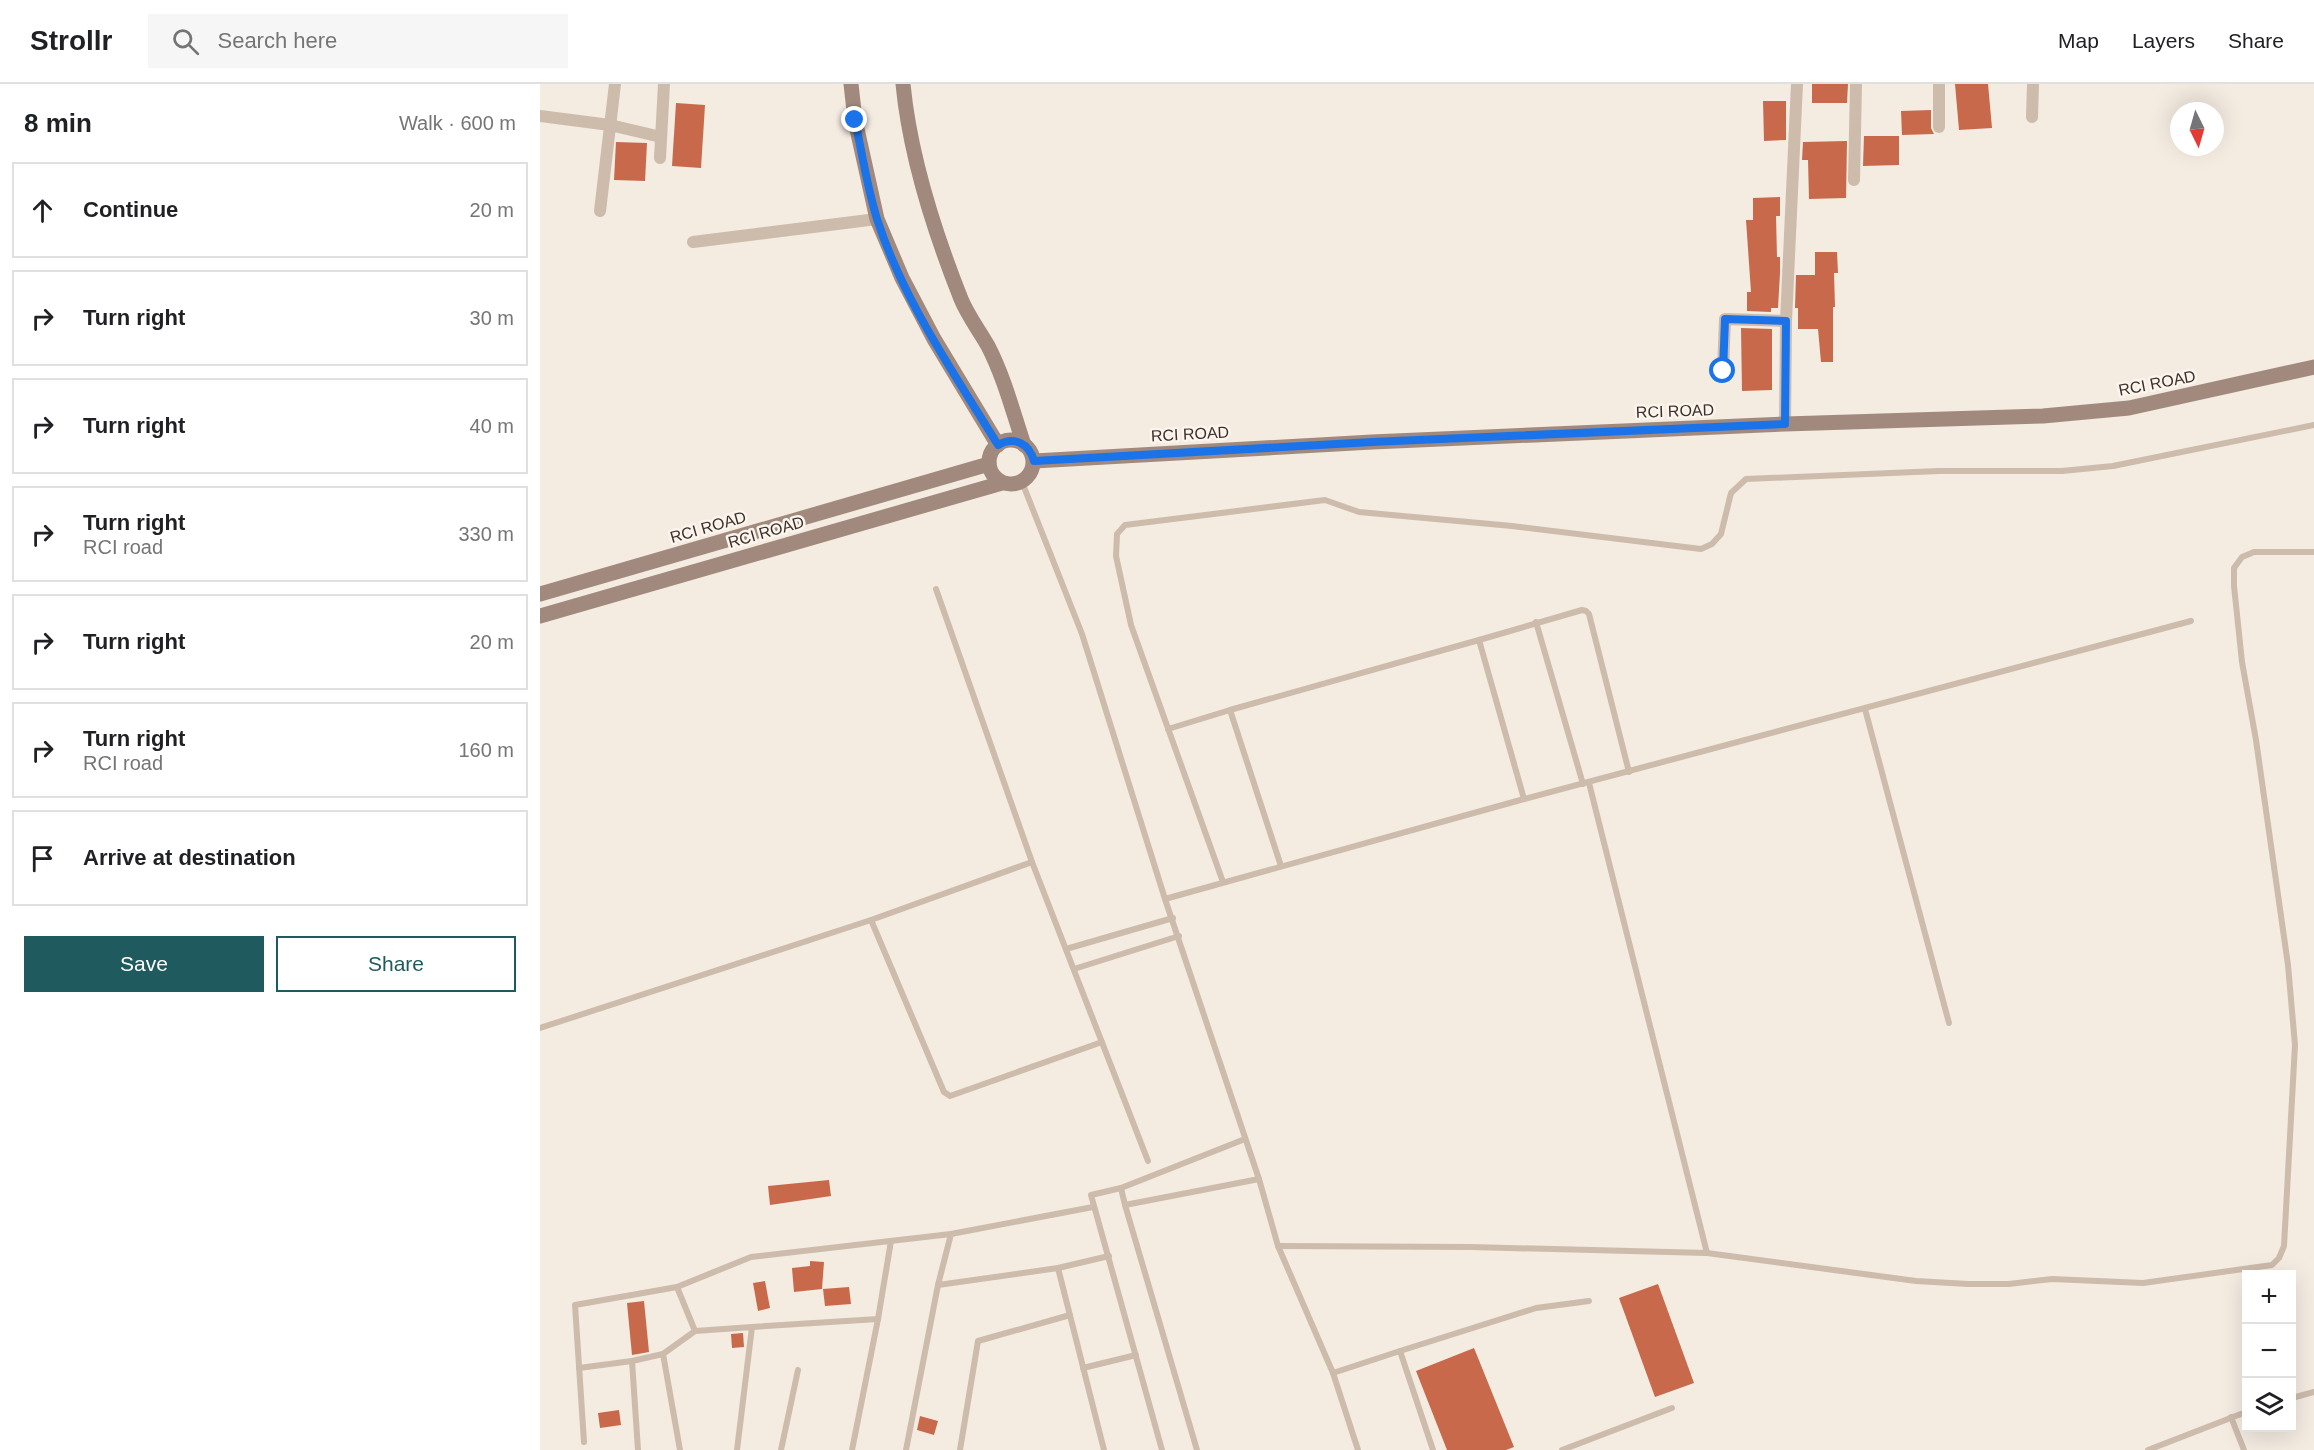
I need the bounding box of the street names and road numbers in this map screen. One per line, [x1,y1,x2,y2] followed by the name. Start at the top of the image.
[2117,367,2197,399] street label: RCI ROAD
[1636,401,1714,421] street label: RCI ROAD
[1150,423,1230,445] street label: RCI ROAD
[668,508,748,546] street label: RCI ROAD
[726,513,806,551] street label: RCI ROAD

